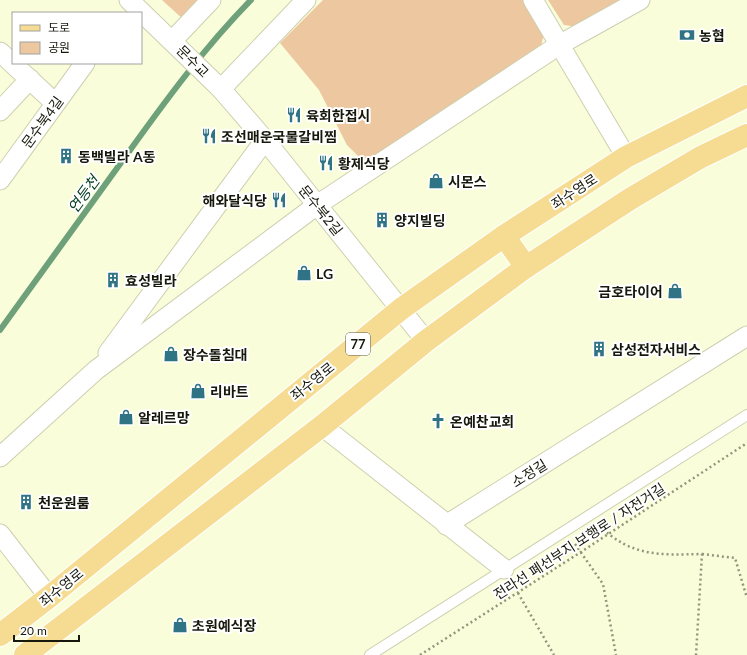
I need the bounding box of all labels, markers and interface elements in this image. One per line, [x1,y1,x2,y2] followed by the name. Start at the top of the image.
[12,12,142,64] legend
[48,20,70,35] text: 도로
[678,26,696,44] bank icon: 농협
[699,27,725,44] place label: 농협
[48,40,70,55] text: 공원
[173,41,213,81] street label: 문수교
[18,93,66,151] street label: 문수북4길
[285,106,303,124] restaurant icon: 육회한접시
[306,107,370,124] place label: 육회한접시
[200,127,218,145] restaurant icon: 조선매운국물갈비찜
[221,128,337,145] place label: 조선매운국물갈비찜
[57,147,75,165] building icon: 동백빌라 A동
[78,148,156,165] place label: 동백빌라 A동
[317,154,335,172] restaurant icon: 황제식당
[338,155,390,172] place label: 황제식당
[64,170,104,216] water label: 연등천
[548,170,600,212] street label: 좌수영로
[427,172,445,190] shop icon: 시몬스
[448,173,487,190] place label: 시몬스
[296,181,346,239] street label: 문수북2길
[270,191,288,209] restaurant icon: 해와달식당
[203,192,267,209] place label: 해와달식당
[373,211,391,229] building icon: 양지빌딩
[394,212,446,229] place label: 양지빌딩
[295,264,313,282] shop icon: LG
[316,265,333,282] place label: LG
[104,271,122,289] building icon: 효성빌라
[125,272,177,289] place label: 효성빌라
[666,282,684,300] shop icon: 금호타이어
[599,283,663,300] place label: 금호타이어
[346,333,370,355] road number: 77
[590,340,608,358] building icon: 삼성전자서비스
[611,341,701,358] place label: 삼성전자서비스
[162,345,180,363] shop icon: 장수돌침대
[183,346,247,363] place label: 장수돌침대
[287,358,337,404] street label: 좌수영로
[189,382,207,400] shop icon: 리바트
[210,383,249,400] place label: 리바트
[117,408,135,426] shop icon: 알레르망
[138,409,190,426] place label: 알레르망
[429,412,447,430] church icon: 온예찬교회
[450,413,514,430] place label: 온예찬교회
[508,456,550,490] street label: 소정길
[490,479,668,603] street label: 전라선 폐선부지 보행로 / 자전거길
[17,493,35,511] building icon: 천운원룸
[38,494,90,511] place label: 천운원룸
[36,564,86,610] street label: 좌수영로
[171,616,189,634] shop icon: 초원예식장
[14,617,79,643] scale bar
[192,617,257,634] place label: 초원예식장
[20,623,47,638] text: 20 m

